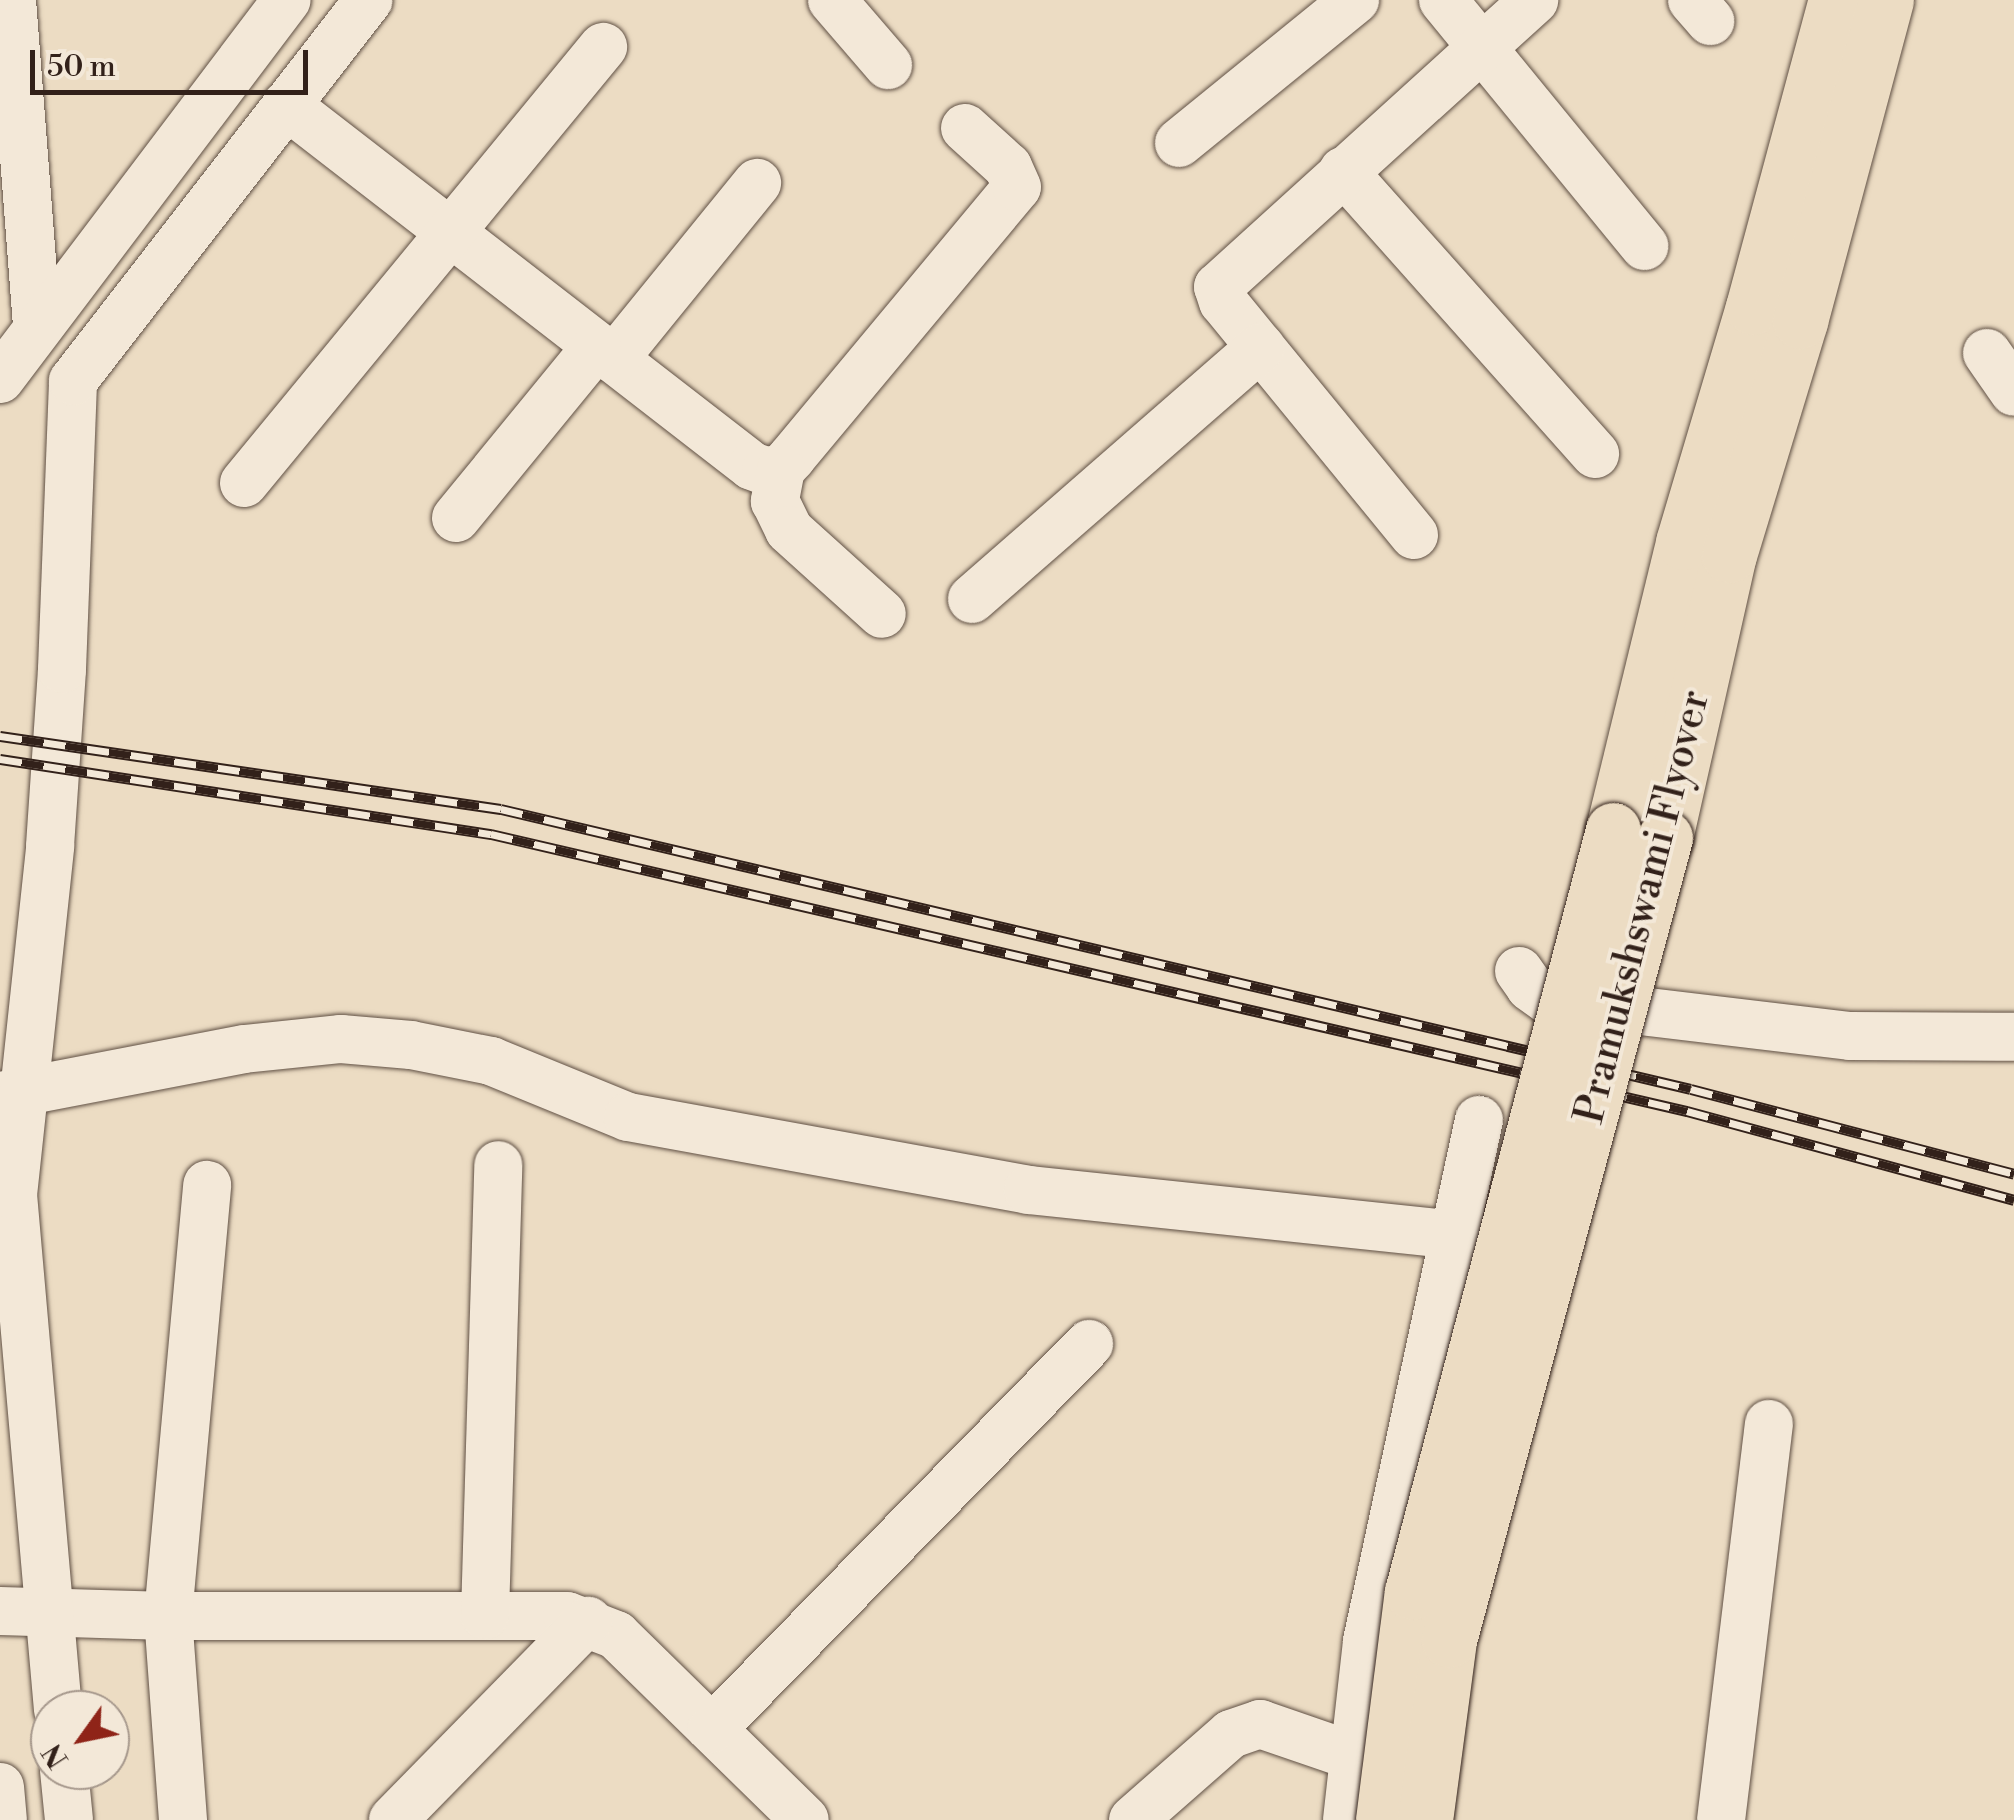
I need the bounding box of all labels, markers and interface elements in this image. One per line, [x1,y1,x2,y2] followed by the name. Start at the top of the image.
[35,30,312,92] scale bar
[47,48,116,86] text: 50 m
[1566,685,1720,1129] street label: Pramukshswami Flyover
[30,1690,130,1790] north arrow
[35,1737,77,1774] text: N

